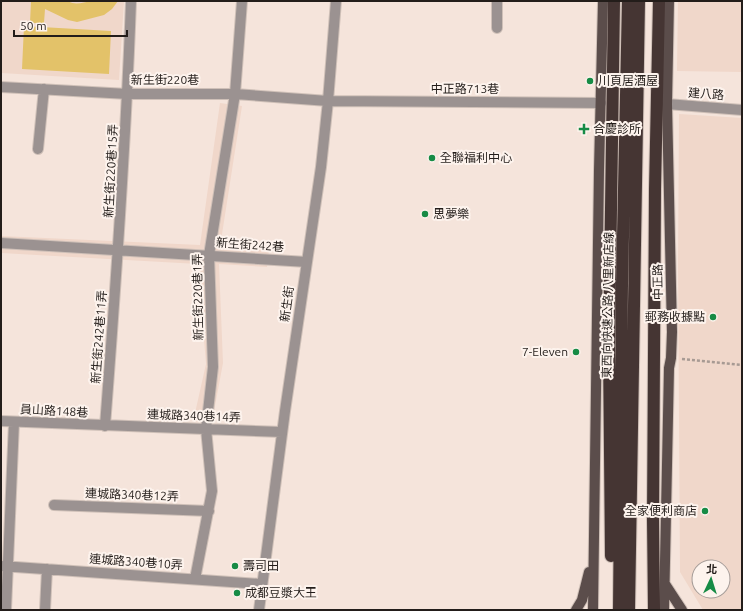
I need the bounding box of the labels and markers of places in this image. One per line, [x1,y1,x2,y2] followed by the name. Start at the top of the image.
[598,74,658,87] place label: 川頁居酒屋
[585,76,595,86] marker: 川頁居酒屋
[593,122,641,135] place label: 合慶診所
[578,123,590,135] marker: 合慶診所
[440,151,512,164] place label: 全聯福利中心
[427,153,437,163] marker: 全聯福利中心
[433,207,469,220] place label: 思夢樂
[420,209,430,219] marker: 思夢樂
[645,310,705,323] place label: 郵務收據點
[708,312,718,322] marker: 郵務收據點
[522,345,568,358] place label: 7-Eleven
[571,347,581,357] marker: 7-Eleven
[625,504,697,517] place label: 全家便利商店
[700,506,710,516] marker: 全家便利商店
[243,559,279,572] place label: 壽司田
[230,561,240,571] marker: 壽司田
[245,586,317,599] place label: 成都豆漿大王
[232,588,242,598] marker: 成都豆漿大王

